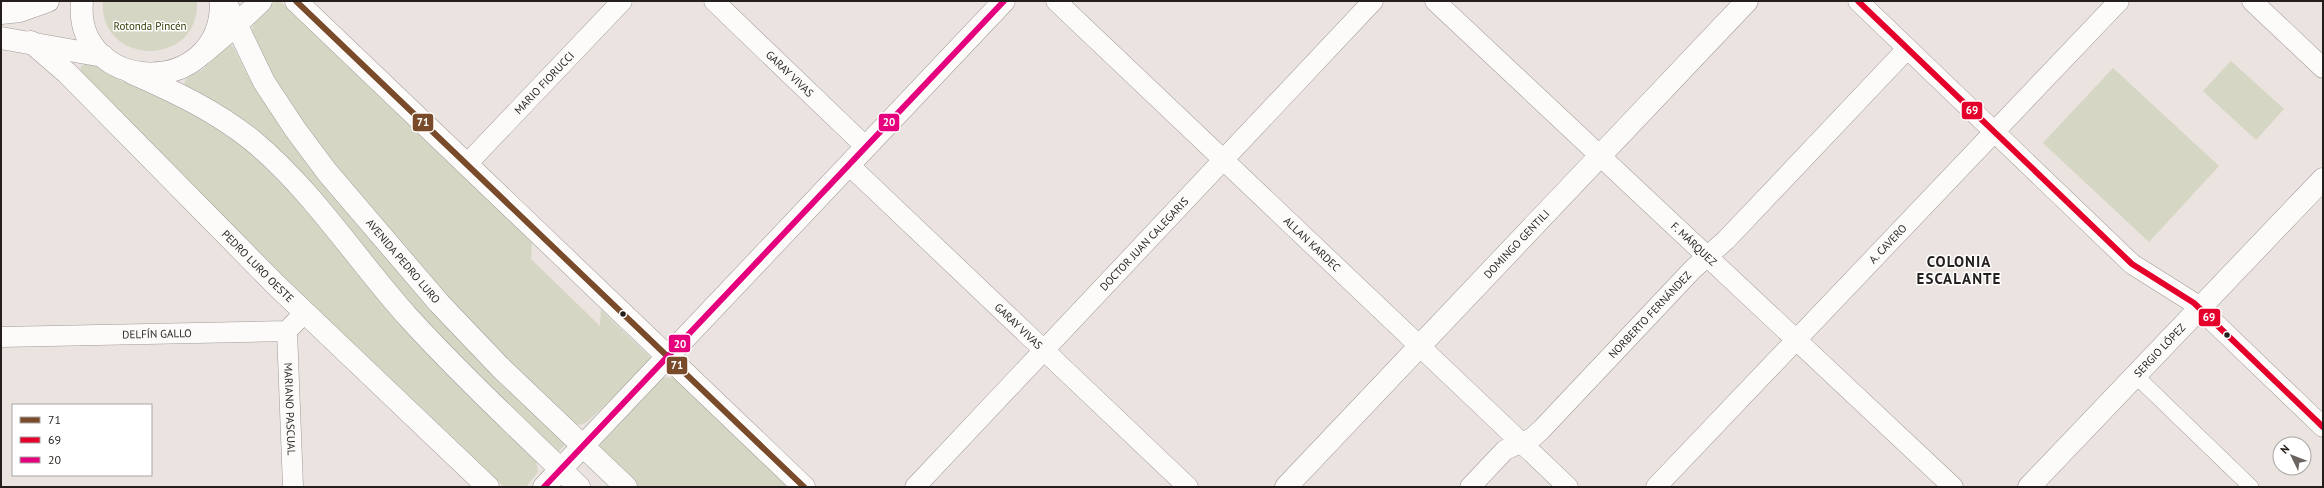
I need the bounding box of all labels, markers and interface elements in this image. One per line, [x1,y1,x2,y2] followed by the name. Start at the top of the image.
[113,19,187,33] park label: Rotonda Pincén
[763,48,817,100] street label: GARAY VIVAS
[511,49,577,117] street label: MARIO FIORUCCI
[1961,101,1983,120] line badge: 69
[1966,103,1978,117] text: 69
[412,113,434,132] line badge: 71
[878,113,900,132] line badge: 20
[417,115,429,129] text: 71
[883,115,895,129] text: 20
[1097,194,1192,294] street label: DOCTOR JUAN CALEGARIS
[1481,207,1552,281] street label: DOMINGO GENTILI
[1281,214,1343,274] street label: ALLAN KARDEC
[363,216,443,306] street label: AVENIDA PEDRO LURO
[1668,219,1720,269] street label: F. MÁRQUEZ
[1866,221,1910,266] street label: A. CAVERO
[219,227,297,305] street label: PEDRO LURO OESTE
[1917,252,2001,288] district label: COLONIA ESCALANTE
[1605,268,1694,361] street label: NORBERTO FERNÁNDEZ
[992,300,1046,352] street label: GARAY VIVAS
[2198,308,2221,327] line badge: 69
[618,309,628,319] unlabelled marker
[2203,310,2215,324] text: 69
[2131,321,2188,380] street label: SERGIO LÓPEZ
[122,326,192,341] street label: DELFÍN GALLO
[2222,330,2232,340] unlabelled marker
[668,334,691,353] line badge: 20
[674,337,686,351] text: 20
[666,356,688,375] line badge: 71
[671,358,683,372] text: 71
[281,362,299,456] street label: MARIANO PASCUAL
[12,404,152,476] legend
[48,412,61,427] text: 71
[48,432,61,447] text: 69
[2272,436,2312,476] north arrow
[2277,442,2292,457] text: N
[48,452,62,467] text: 20

